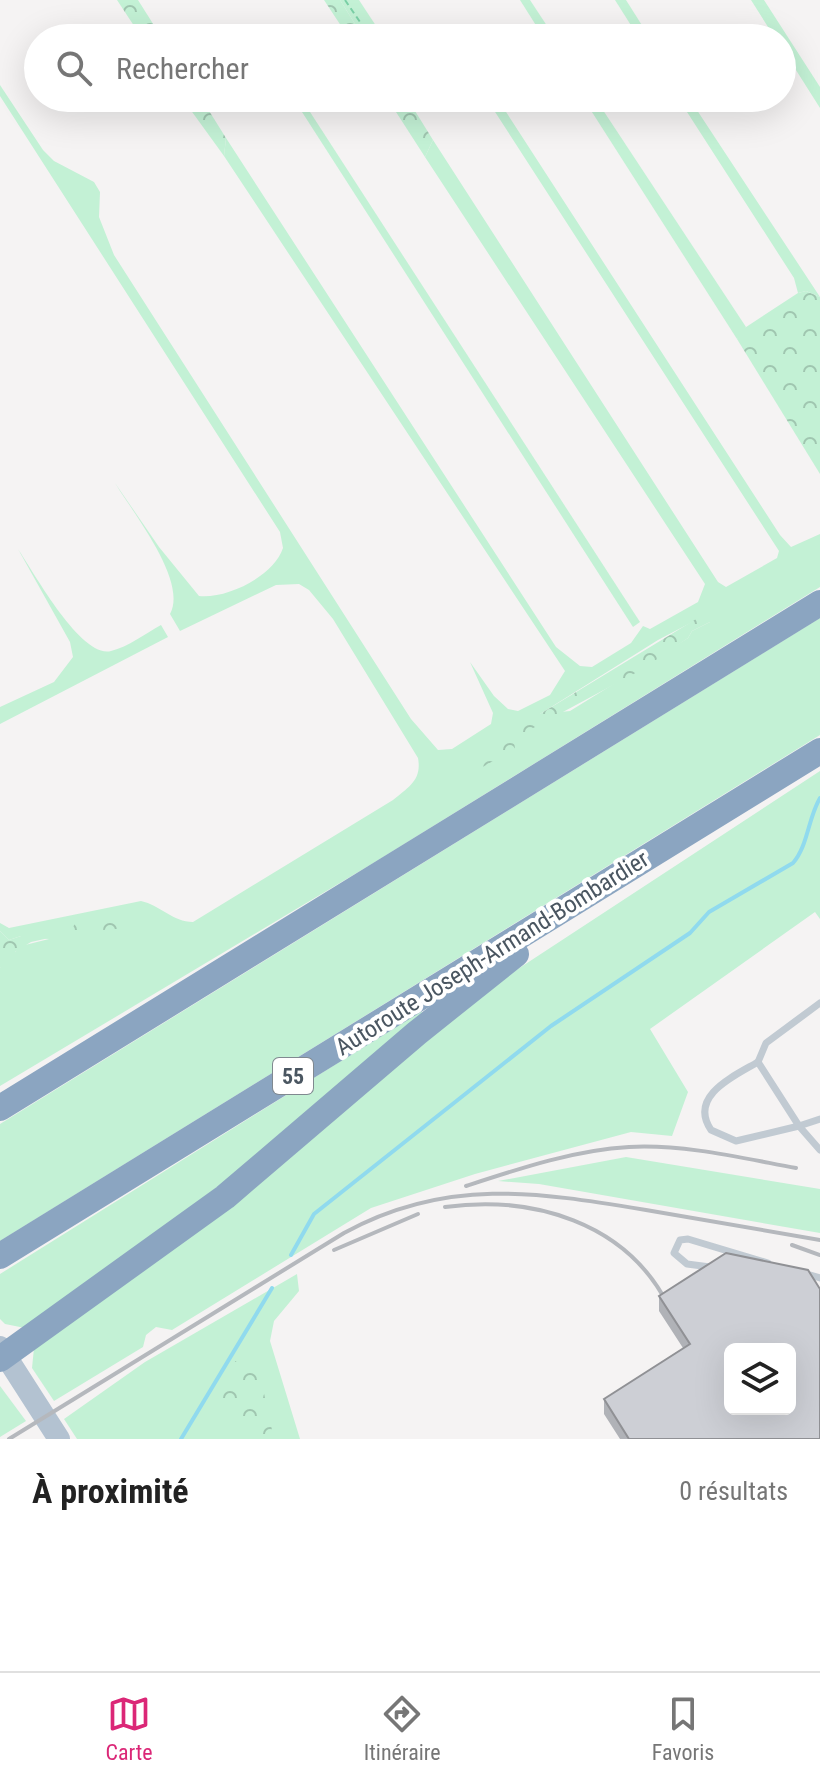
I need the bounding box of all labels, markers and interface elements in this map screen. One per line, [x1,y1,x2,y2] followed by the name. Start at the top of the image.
[24,24,796,112] search box
[52,46,96,90] icon: search
[116,51,249,86] text: Rechercher
[330,845,654,1061] street label: Autoroute Joseph-Armand-Bombardier
[273,1058,313,1094] road number: 55
[724,1343,796,1415] map controls
[724,1343,796,1415] button: layers
[32,1471,189,1511] text: À proximité
[679,1476,788,1506] text: 0 résultats
[106,1692,153,1765] tab: Carte
[364,1692,441,1765] tab: Itinéraire
[652,1692,714,1765] tab: Favoris

